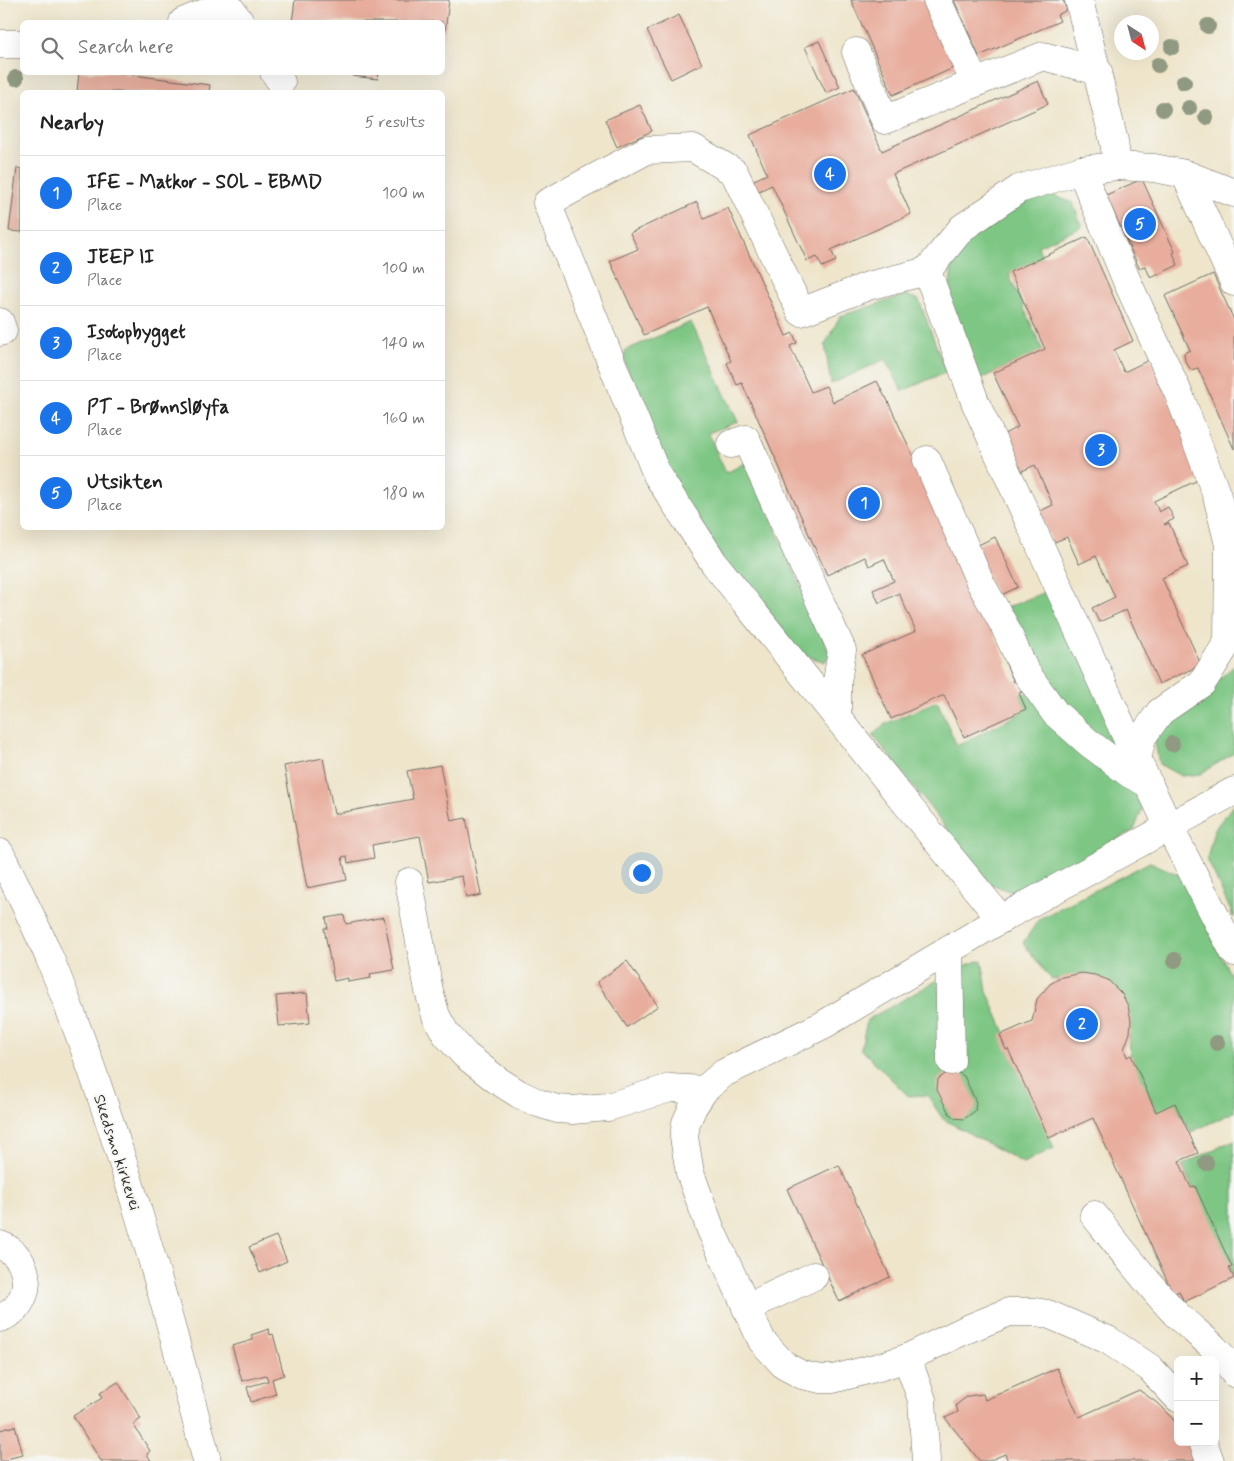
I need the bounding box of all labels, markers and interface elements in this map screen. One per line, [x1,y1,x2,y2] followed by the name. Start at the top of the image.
[1114,15,1159,60] north arrow
[20,20,445,75] search box
[38,34,66,62] icon: search
[78,35,174,60] text: Search here
[40,109,104,137] text: Nearby
[365,112,425,133] text: 5 results
[814,155,846,193] pin: 4
[87,170,322,195] text: IFE - Matkor - SOL - EBMD
[52,183,60,204] text: 1
[382,183,425,204] text: 100 m
[87,195,122,216] text: Place
[1124,205,1156,243] pin: 5
[87,245,154,270] text: JEEP II
[52,258,60,279] text: 2
[382,258,425,279] text: 100 m
[87,270,122,291] text: Place
[87,320,186,345] text: Isotopbygget
[52,333,60,354] text: 3
[381,333,425,354] text: 140 m
[87,345,122,366] text: Place
[87,395,229,420] text: PT - Brønnsløyfa
[51,408,61,429] text: 4
[382,408,425,429] text: 160 m
[87,420,122,441] text: Place
[1085,431,1117,469] pin: 3
[87,470,163,495] text: Utsikten
[51,483,61,504] text: 5
[382,483,425,504] text: 180 m
[848,484,880,522] pin: 1
[87,495,122,516] text: Place
[629,860,655,886] your location
[1066,1005,1098,1043] pin: 2
[88,1092,145,1213] street label: Skedsmo kirkevei
[1174,1356,1219,1446] map controls
[1174,1356,1219,1401] button: +
[1174,1401,1219,1446] button: −

